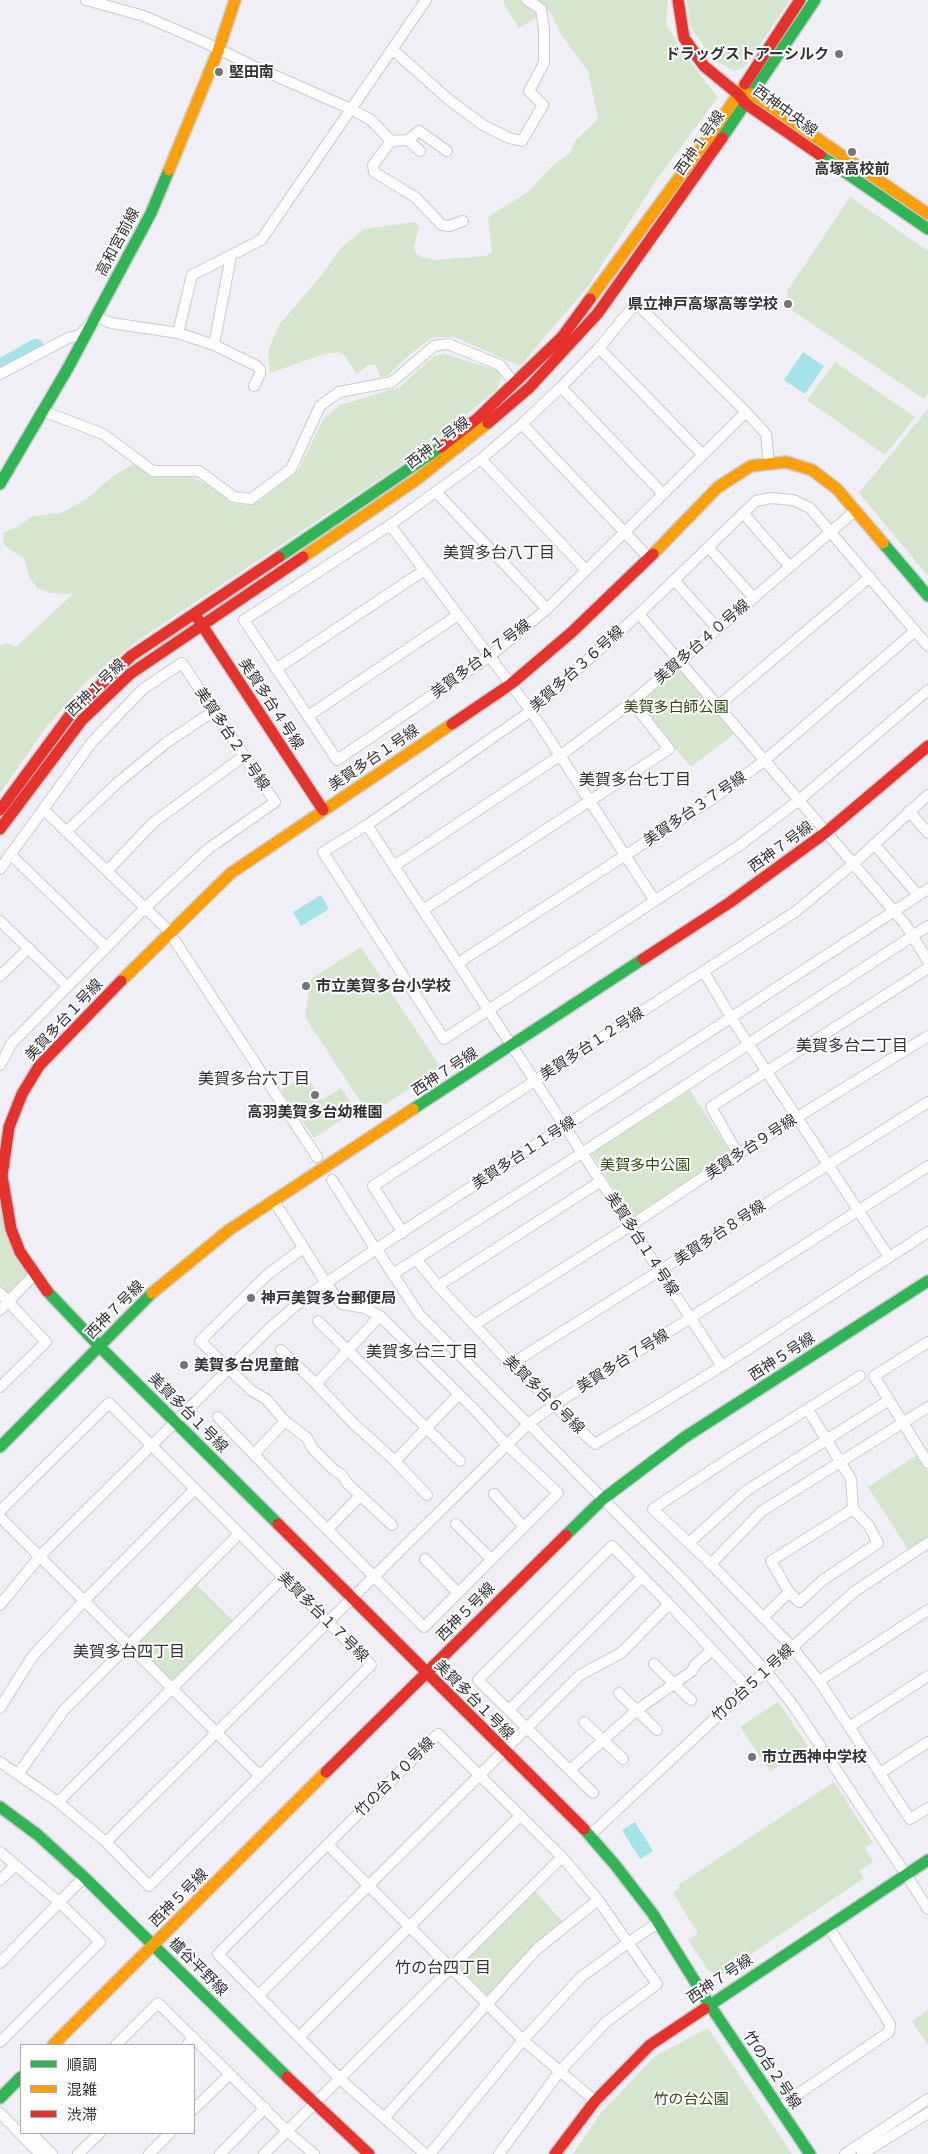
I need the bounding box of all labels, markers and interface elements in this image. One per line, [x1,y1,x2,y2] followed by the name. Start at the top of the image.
[665,45,829,63] place label: ドラッグストアーシルク
[833,48,845,60] marker: ドラッグストアーシルク
[229,63,274,81] place label: 堅田南
[213,66,225,78] marker: 堅田南
[749,82,821,140] street label: 西神中央線
[671,107,729,179] street label: 西神１号線
[846,146,858,158] marker: 高塚高校前
[815,160,889,178] place label: 高塚高校前
[92,205,144,279] street label: 高和宮前線
[628,295,778,313] place label: 県立神戸高塚高等学校
[782,298,794,310] marker: 県立神戸高塚高等学校
[403,413,473,473] street label: 西神１号線
[443,543,555,563] district label: 美賀多台八丁目
[651,596,753,688] street label: 美賀多台４０号線
[428,616,534,702] street label: 美賀多台４７号線
[526,622,628,716] street label: 美賀多台３６号線
[63,655,129,721] street label: 西神１号線
[235,655,307,753] street label: 美賀多台４号線
[191,684,273,794] street label: 美賀多台２４号線
[624,698,728,716] park label: 美賀多白師公園
[325,721,423,795] street label: 美賀多台１号線
[640,768,750,850] street label: 美賀多台３７号線
[579,770,691,790] district label: 美賀多台七丁目
[745,818,817,876] street label: 西神７号線
[22,975,106,1065] street label: 美賀多台１号線
[316,977,451,995] place label: 市立美賀多台小学校
[300,980,312,992] marker: 市立美賀多台小学校
[537,1004,647,1084] street label: 美賀多台１２号線
[796,1036,908,1056] district label: 美賀多台二丁目
[409,1044,481,1100] street label: 西神７号線
[198,1069,310,1089] district label: 美賀多台六丁目
[309,1089,321,1101] marker: 高羽美賀多台幼稚園
[248,1103,382,1121] place label: 高羽美賀多台幼稚園
[702,1111,800,1183] street label: 美賀多台９号線
[469,1113,579,1193] street label: 美賀多台１１号線
[600,1156,690,1174] park label: 美賀多中公園
[602,1189,682,1299] street label: 美賀多台１４号線
[671,1197,769,1269] street label: 美賀多台８号線
[82,1277,148,1343] street label: 西神７号線
[261,1289,396,1307] place label: 神戸美賀多台郵便局
[245,1292,257,1304] marker: 神戸美賀多台郵便局
[574,1326,672,1396] street label: 美賀多台７号線
[746,1329,818,1385] street label: 西神５号線
[366,1342,478,1362] district label: 美賀多台三丁目
[500,1352,588,1438] street label: 美賀多台６号線
[194,1356,299,1374] place label: 美賀多台児童館
[178,1359,190,1371] marker: 美賀多台児童館
[145,1370,231,1456] street label: 美賀多台１号線
[274,1568,372,1666] street label: 美賀多台１７号線
[433,1579,499,1645] street label: 西神５号線
[708,1641,798,1725] street label: 竹の台５１号線
[73,1642,185,1662] district label: 美賀多台四丁目
[431,1657,517,1743] street label: 美賀多台１号線
[352,1734,438,1820] street label: 竹の台４０号線
[762,1748,867,1766] place label: 市立西神中学校
[746,1751,758,1763] marker: 市立西神中学校
[146,1865,212,1931] street label: 西神５号線
[165,1934,231,2000] street label: 櫨谷平野線
[684,1951,756,2007] street label: 西神７号線
[395,1958,491,1978] district label: 竹の台四丁目
[739,2028,805,2112] street label: 竹の台２号線
[20,2044,195,2134] legend
[67,2056,97,2074] text: 順調
[67,2081,97,2099] text: 混雑
[654,2090,728,2108] park label: 竹の台公園
[67,2106,97,2124] text: 渋滞

